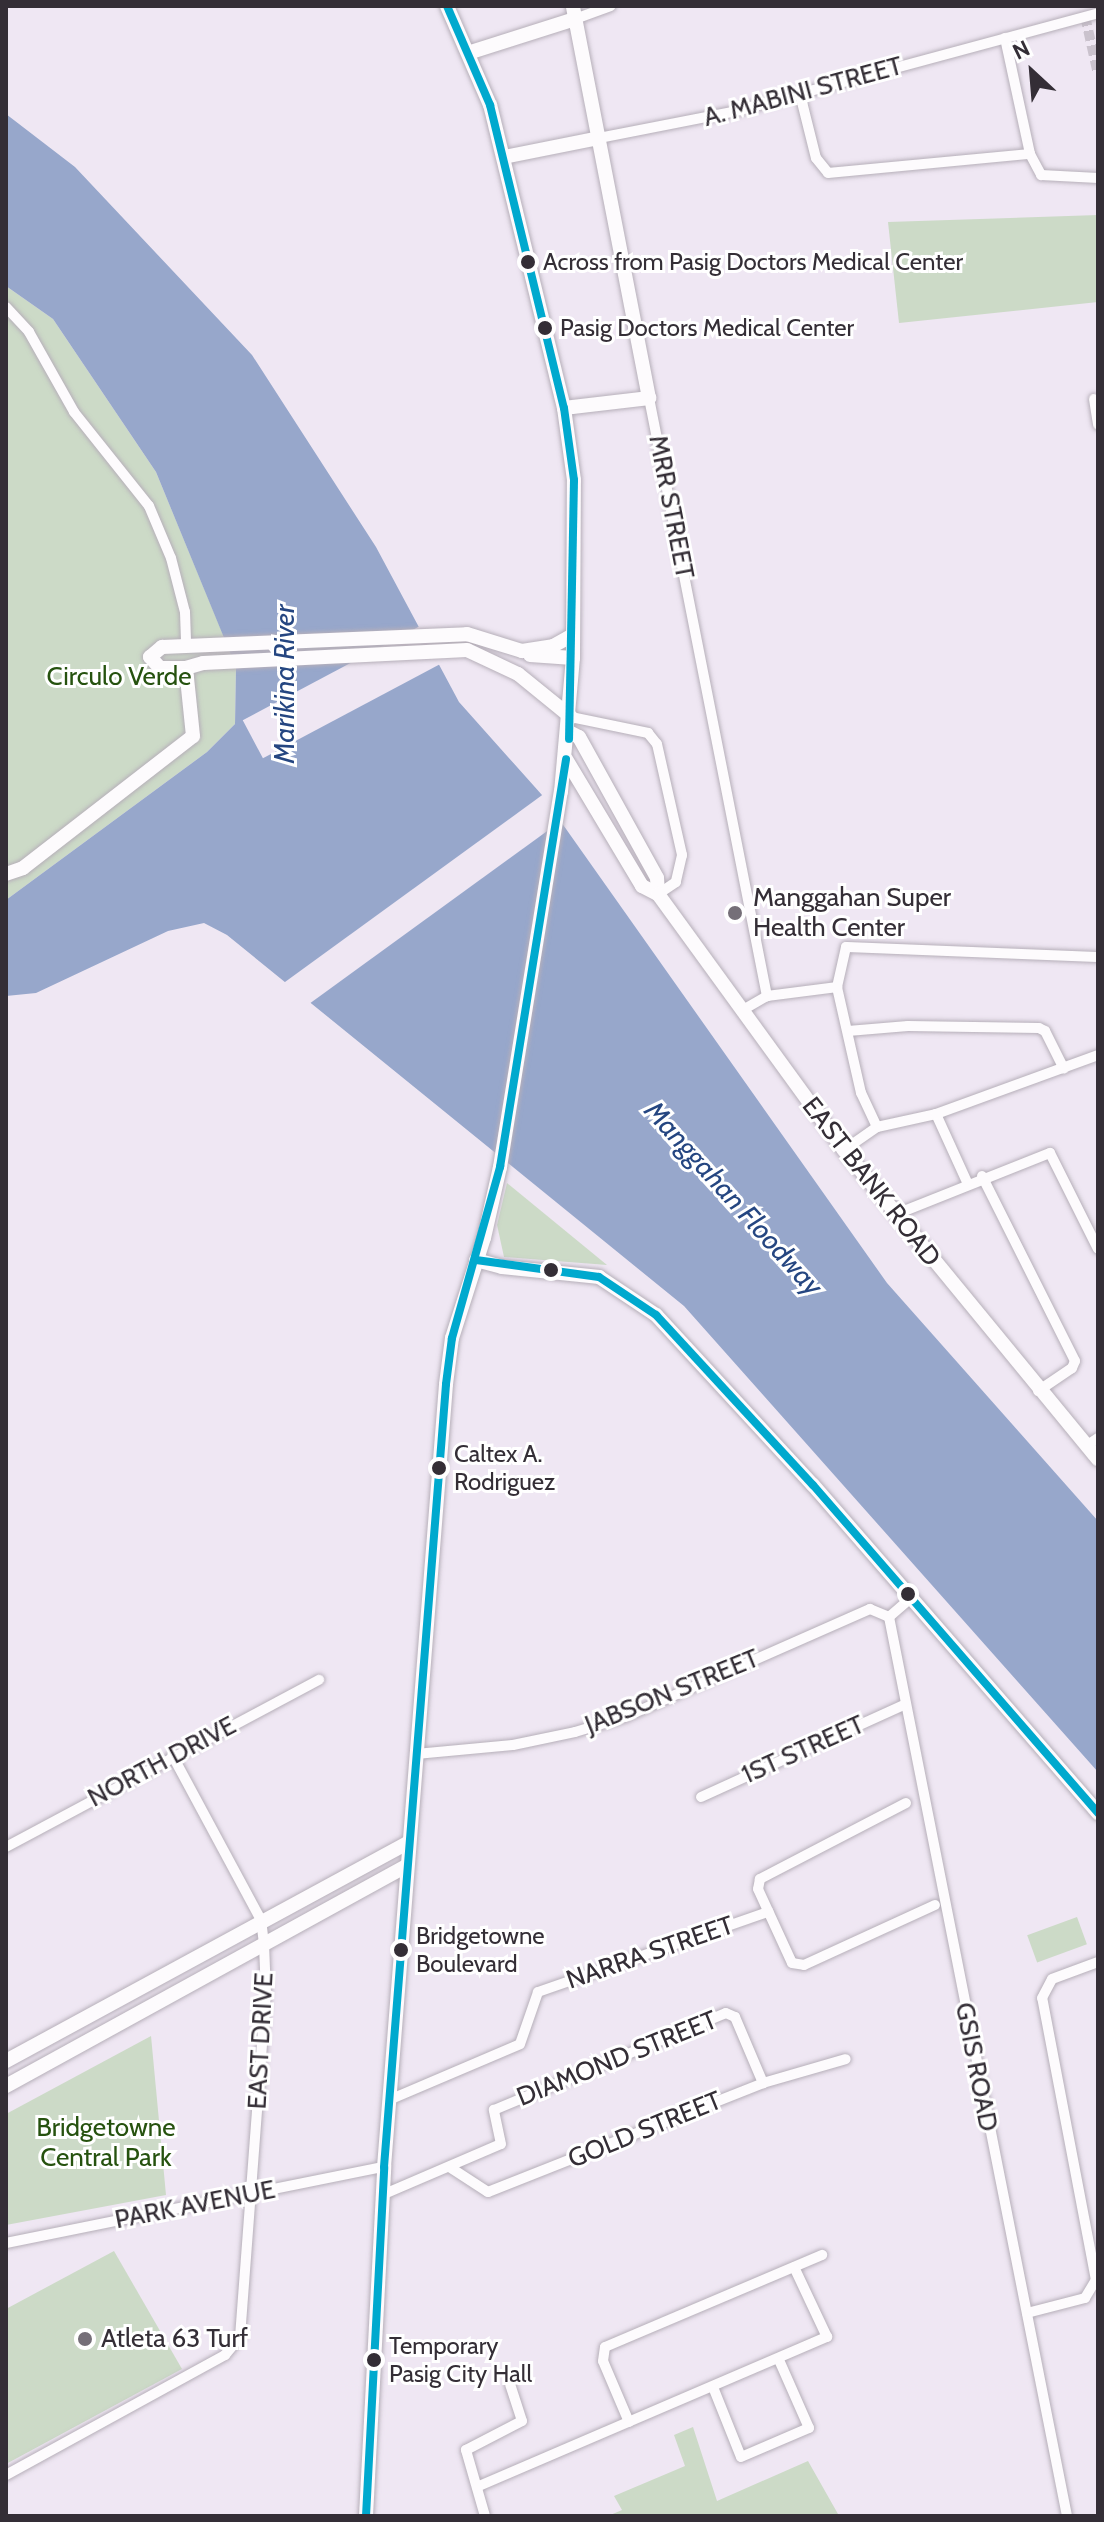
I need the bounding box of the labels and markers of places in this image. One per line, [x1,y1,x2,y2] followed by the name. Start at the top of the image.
[543,248,963,276] place label: Across from Pasig Doctors Medical Center
[520,254,536,270] marker: Across from Pasig Doctors Medical Center
[560,314,854,342] place label: Pasig Doctors Medical Center
[537,320,553,336] marker: Pasig Doctors Medical Center
[753,882,951,944] place label: Manggahan Super Health Center
[724,902,746,924] marker: Manggahan Super Health Center
[543,1262,559,1278] unlabelled marker
[454,1440,555,1496] place label: Caltex A. Rodriguez
[431,1460,447,1476] marker: Caltex A. Rodriguez
[900,1586,916,1602] unlabelled marker
[416,1922,545,1978] place label: Bridgetowne Boulevard
[393,1942,409,1958] marker: Bridgetowne Boulevard
[101,2323,248,2355] place label: Atleta 63 Turf
[76,2330,94,2348] marker: Atleta 63 Turf
[389,2332,532,2388] place label: Temporary Pasig City Hall
[366,2352,382,2368] marker: Temporary Pasig City Hall

